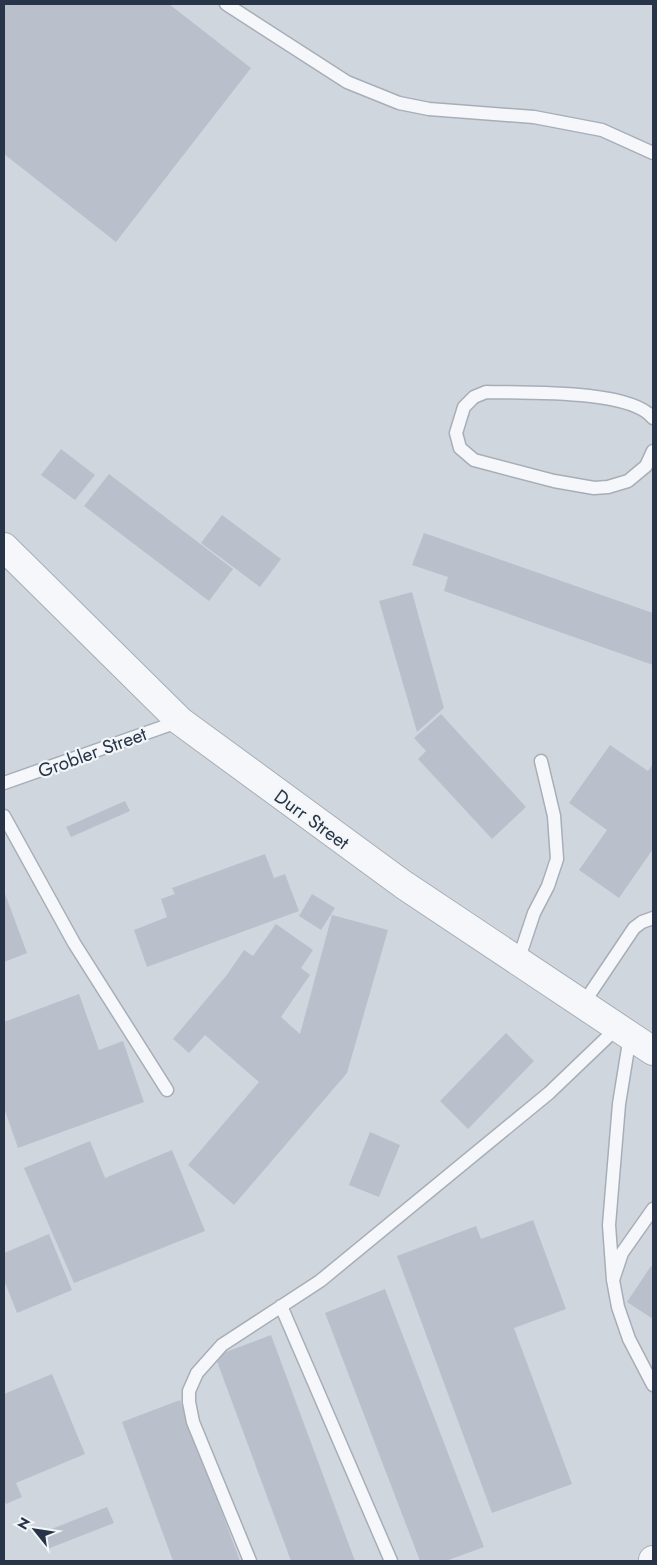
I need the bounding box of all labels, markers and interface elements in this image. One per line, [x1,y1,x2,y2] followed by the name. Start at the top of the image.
[34,720,151,785] street label: Grobler Street
[269,783,355,856] street label: Durr Street
[10,1505,60,1555] north arrow
[12,1514,35,1533] text: N

